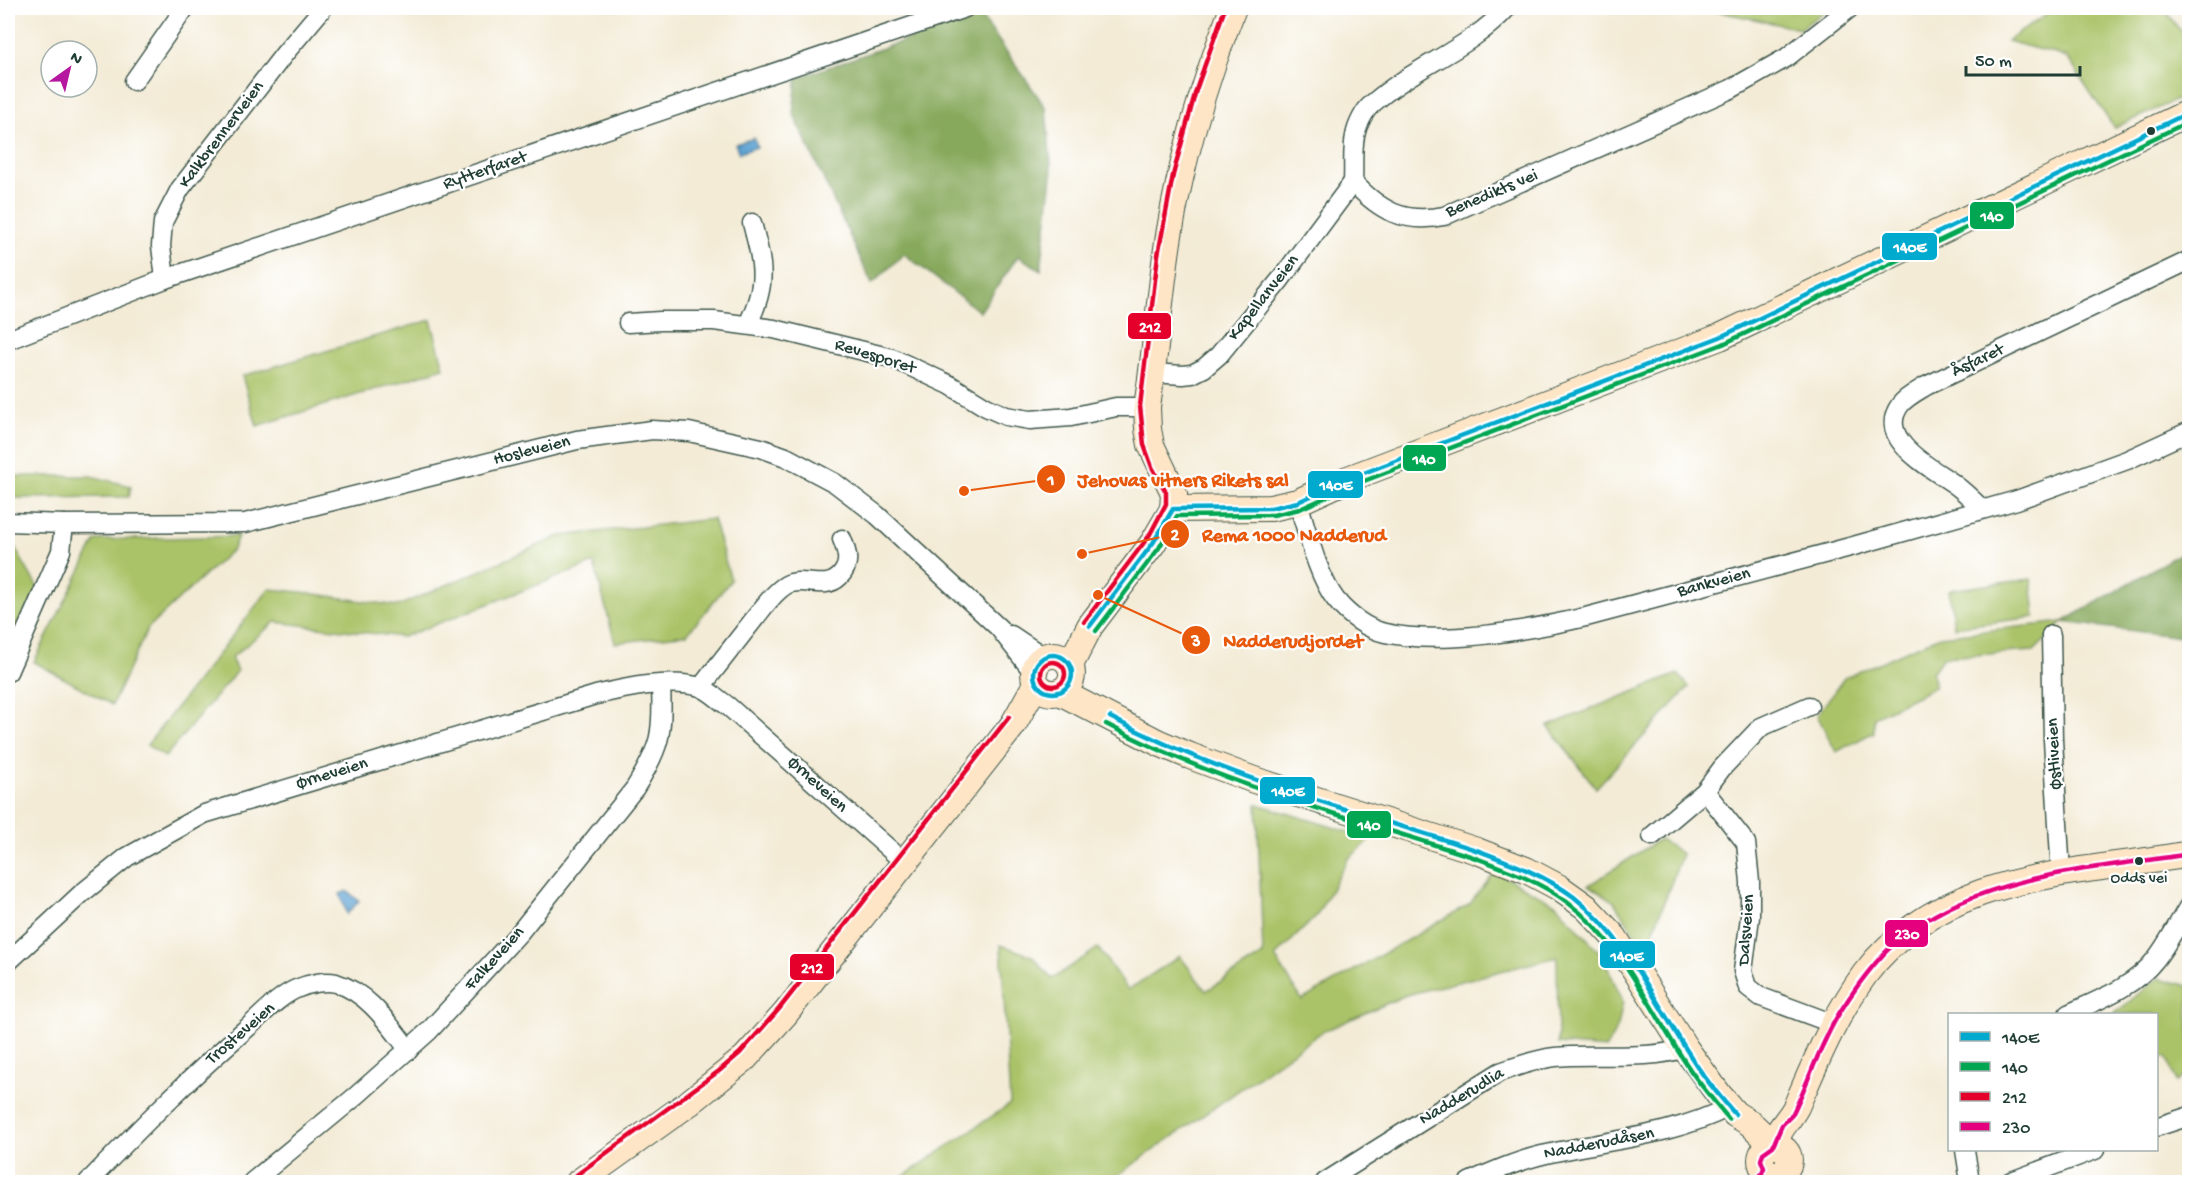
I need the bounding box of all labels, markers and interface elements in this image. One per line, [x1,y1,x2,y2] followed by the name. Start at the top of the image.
[39,39,99,99] north arrow
[1966,39,2080,77] scale bar
[66,49,86,71] text: N
[1975,52,2012,73] text: 50 m
[175,77,269,193] street label: Kalkbrennerveien
[2145,125,2157,137] unlabelled marker
[440,146,531,195] street label: Rytterfaret
[1442,165,1541,223] street label: Benedikts vei
[1969,201,2015,230] line badge: 140
[1979,209,2004,228] text: 140
[1881,232,1938,261] line badge: 140E
[1892,240,1928,259] text: 140E
[1224,250,1304,345] street label: Kapellanveien
[1127,312,1172,340] line badge: 212
[1139,320,1161,339] text: 212
[832,335,920,380] street label: Revesporet
[1947,337,2009,383] street label: Åsfaret
[491,431,573,471] street label: Hosleveien
[1402,444,1447,472] line badge: 140
[1411,452,1436,471] text: 140
[1036,460,1301,498] callout: Jehovas vitners Rikets sal
[1307,470,1364,499] line badge: 140E
[1046,471,1055,492] text: 1
[1076,471,1289,494] text: Jehovas vitners Rikets sal
[1318,478,1354,497] text: 140E
[1160,515,1398,553] callout: Rema 1000 Nadderud
[1171,526,1180,547] text: 2
[1201,526,1388,549] text: Rema 1000 Nadderud
[1674,563,1753,603] street label: Bankveien
[1181,621,1375,659] callout: Nadderudjordet
[1190,632,1201,653] text: 3
[1223,632,1365,655] text: Nadderudjordet
[2043,717,2067,790] street label: Østliveien
[782,752,852,818] street label: Ørneveien
[294,753,371,795] street label: Ørneveien
[1259,776,1316,805] line badge: 140E
[1270,784,1306,803] text: 140E
[1346,810,1392,839] line badge: 140
[1356,818,1381,837] text: 140
[2133,855,2145,867] marker: Odds vei
[2111,870,2167,889] place label: Odds vei
[1734,893,1760,967] street label: Dalsveien
[1884,919,1929,948] line badge: 230
[460,922,530,996] street label: Falkeveien
[1894,927,1920,946] text: 230
[1599,940,1656,969] line badge: 140E
[1609,949,1645,968] text: 140E
[789,953,835,981] line badge: 212
[801,961,823,980] text: 212
[201,998,280,1070] street label: Trosteveien
[1948,1013,2158,1151] legend
[2001,1029,2040,1050] text: 140E
[2001,1059,2028,1080] text: 140
[1416,1063,1509,1131] street label: Nadderudlia
[2002,1089,2027,1110] text: 212
[2002,1119,2030,1140] text: 230
[1542,1123,1656,1165] street label: Nadderudåsen

